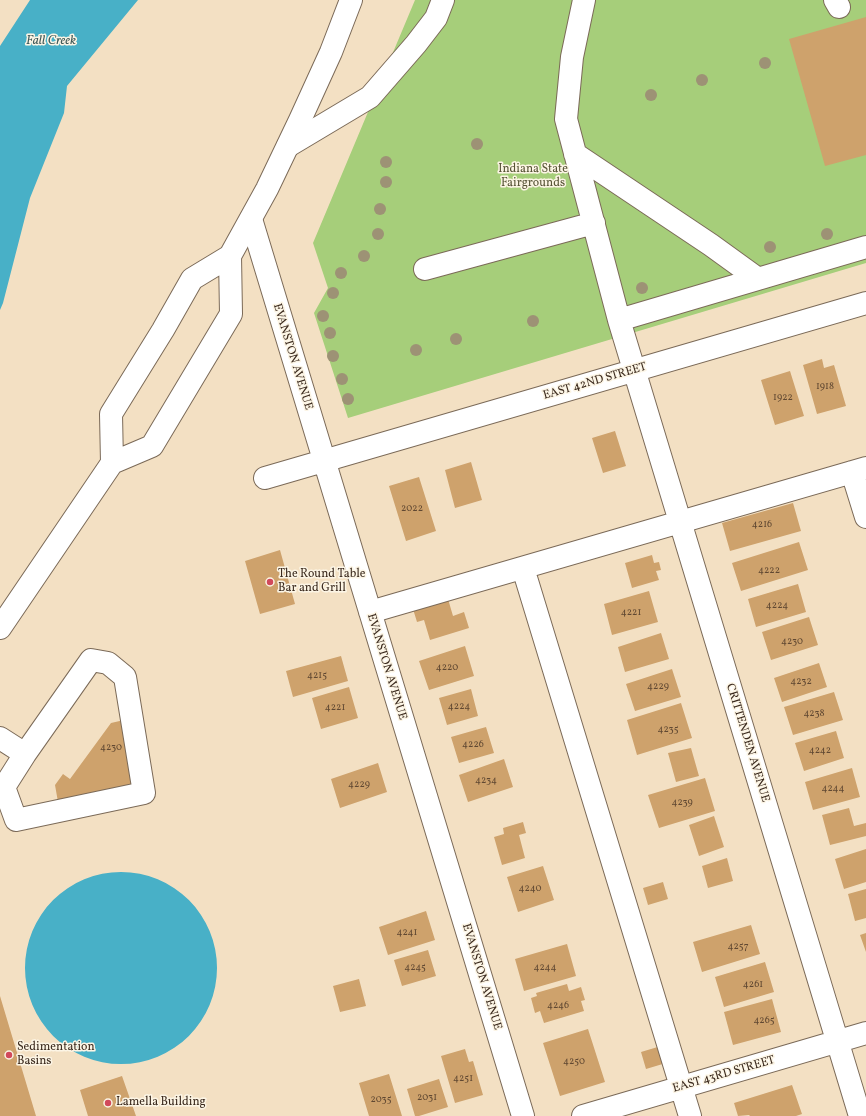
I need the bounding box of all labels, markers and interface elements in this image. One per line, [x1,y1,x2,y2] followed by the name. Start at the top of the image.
[26,34,76,50] water label: Fall Creek
[498,163,568,191] park label: Indiana State Fairgrounds
[269,302,315,412] street label: EVANSTON AVENUE
[542,360,648,404] street label: EAST 42ND STREET
[816,381,834,393] house number: 1918
[773,392,793,404] house number: 1922
[401,503,423,515] house number: 2022
[752,519,772,531] house number: 4216
[758,565,780,577] house number: 4222
[278,568,365,596] place label: The Round Table Bar and Grill
[265,577,275,587] marker: The Round Table Bar and Grill
[766,600,788,612] house number: 4224
[621,607,641,619] house number: 4221
[363,612,409,722] street label: EVANSTON AVENUE
[781,636,803,648] house number: 4230
[436,662,458,674] house number: 4220
[307,670,327,682] house number: 4215
[790,676,812,688] house number: 4232
[647,681,669,693] house number: 4229
[722,682,772,804] street label: CRITTENDEN AVENUE
[448,701,470,713] house number: 4224
[325,702,345,714] house number: 4221
[803,708,825,720] house number: 4238
[658,724,678,736] house number: 4235
[462,739,484,751] house number: 4226
[100,742,122,754] house number: 4230
[809,745,831,757] house number: 4242
[475,775,497,787] house number: 4234
[348,779,370,791] house number: 4229
[822,783,844,795] house number: 4244
[671,797,693,809] house number: 4239
[519,883,541,895] house number: 4240
[458,922,504,1032] street label: EVANSTON AVENUE
[397,927,417,939] house number: 4241
[728,941,748,953] house number: 4257
[404,962,426,974] house number: 4245
[534,962,556,974] house number: 4244
[743,979,763,991] house number: 4261
[547,1000,569,1012] house number: 4246
[753,1015,775,1027] house number: 4265
[17,1041,95,1069] place label: Sedimentation Basins
[4,1050,14,1060] marker: Sedimentation Basins
[671,1054,777,1096] street label: EAST 43RD STREET
[563,1056,585,1068] house number: 4250
[453,1073,473,1085] house number: 4251
[417,1092,437,1104] house number: 2031
[371,1094,391,1106] house number: 2035
[116,1096,206,1110] place label: Lamella Building
[103,1098,113,1108] marker: Lamella Building

